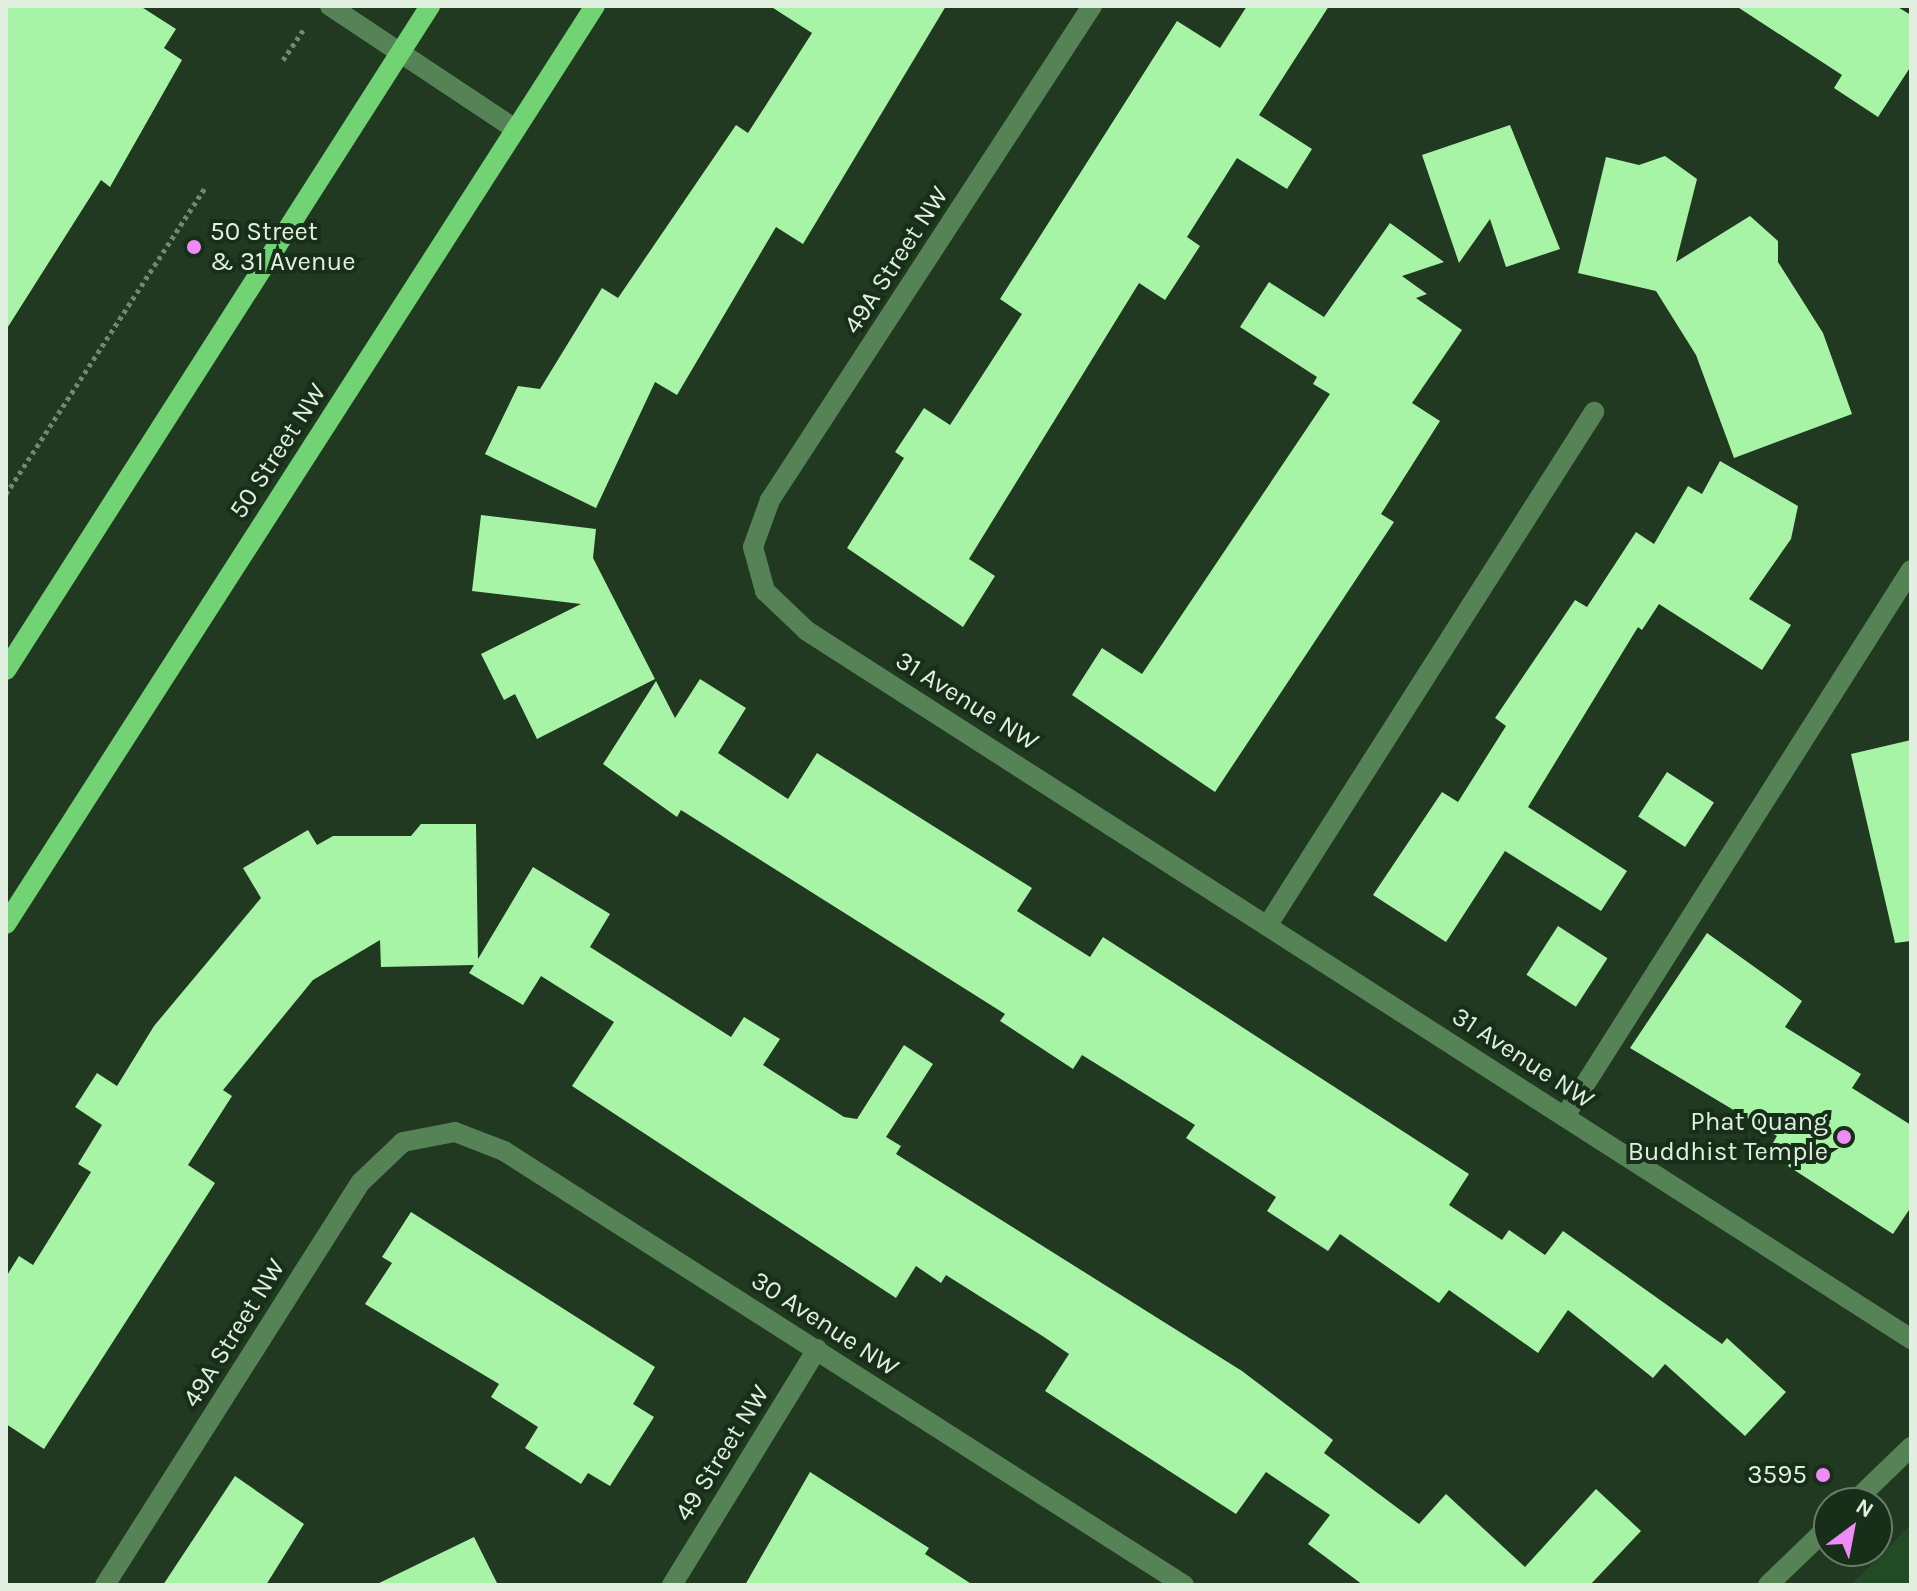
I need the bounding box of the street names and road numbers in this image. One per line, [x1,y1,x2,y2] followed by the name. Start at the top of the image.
[837,181,955,339] street label: 49A Street NW
[223,378,333,524] street label: 50 Street NW
[890,645,1044,757] street label: 31 Avenue NW
[1446,1001,1600,1115] street label: 31 Avenue NW
[176,1253,292,1413] street label: 49A Street NW
[745,1265,905,1383] street label: 30 Avenue NW
[668,1379,776,1527] street label: 49 Street NW

